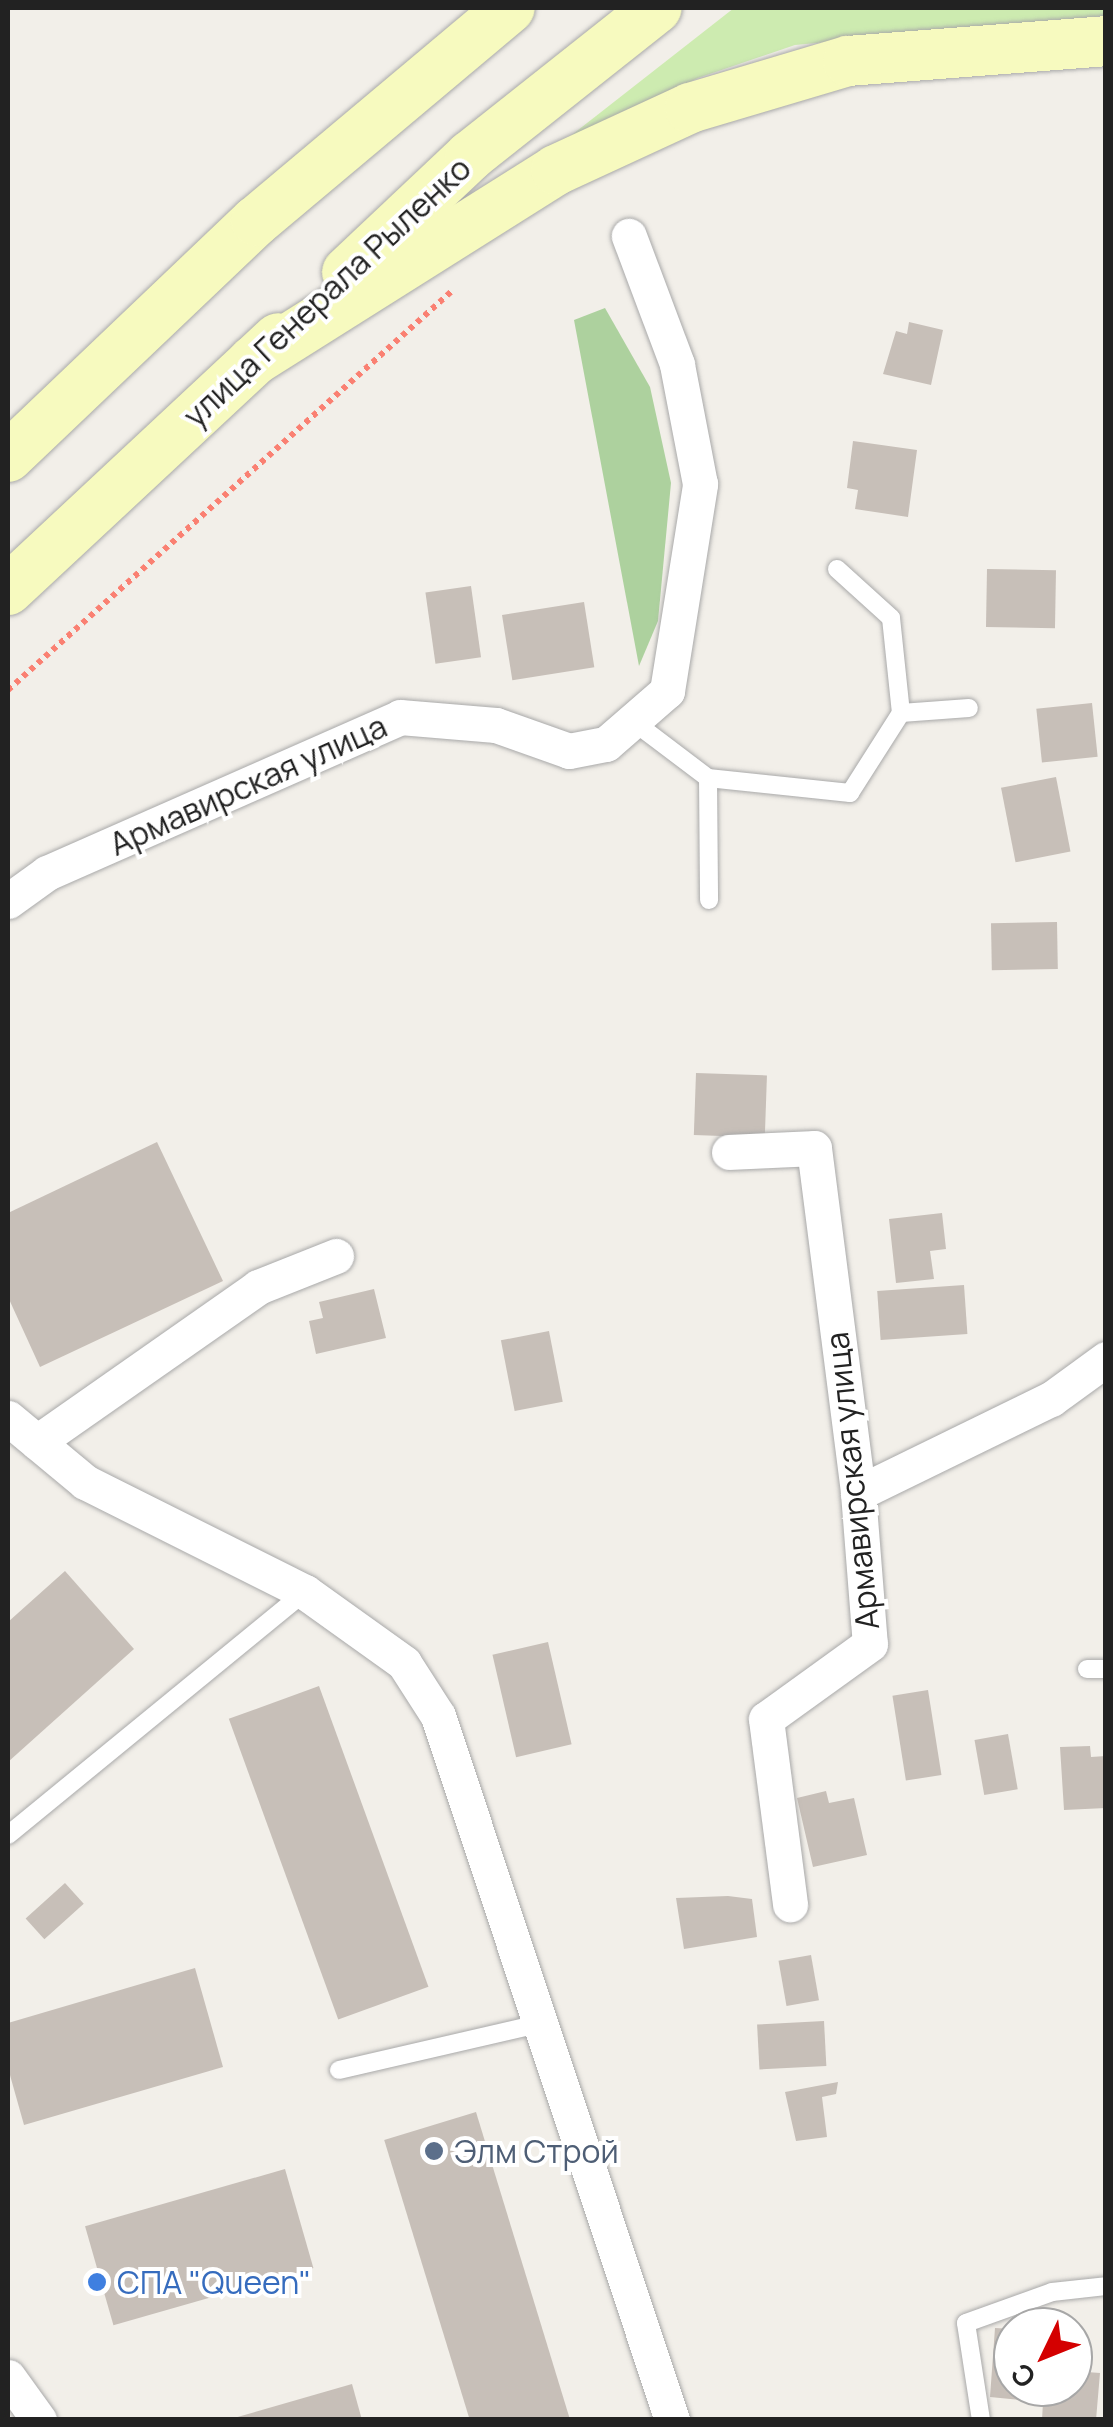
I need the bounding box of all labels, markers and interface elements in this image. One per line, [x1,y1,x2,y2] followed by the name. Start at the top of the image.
[176,149,478,435] street label: улица Генерала Рыленко
[104,707,392,863] street label: Армавирская улица
[817,1330,887,1632] street label: Армавирская улица
[454,2132,619,2170] place label: Элм Строй
[423,2140,445,2162] marker: Элм Строй
[117,2263,311,2301] place label: СПА "Queen"
[86,2271,108,2293] marker: СПА "Queen"
[993,2307,1093,2407] north arrow
[1002,2356,1043,2397] text: С

